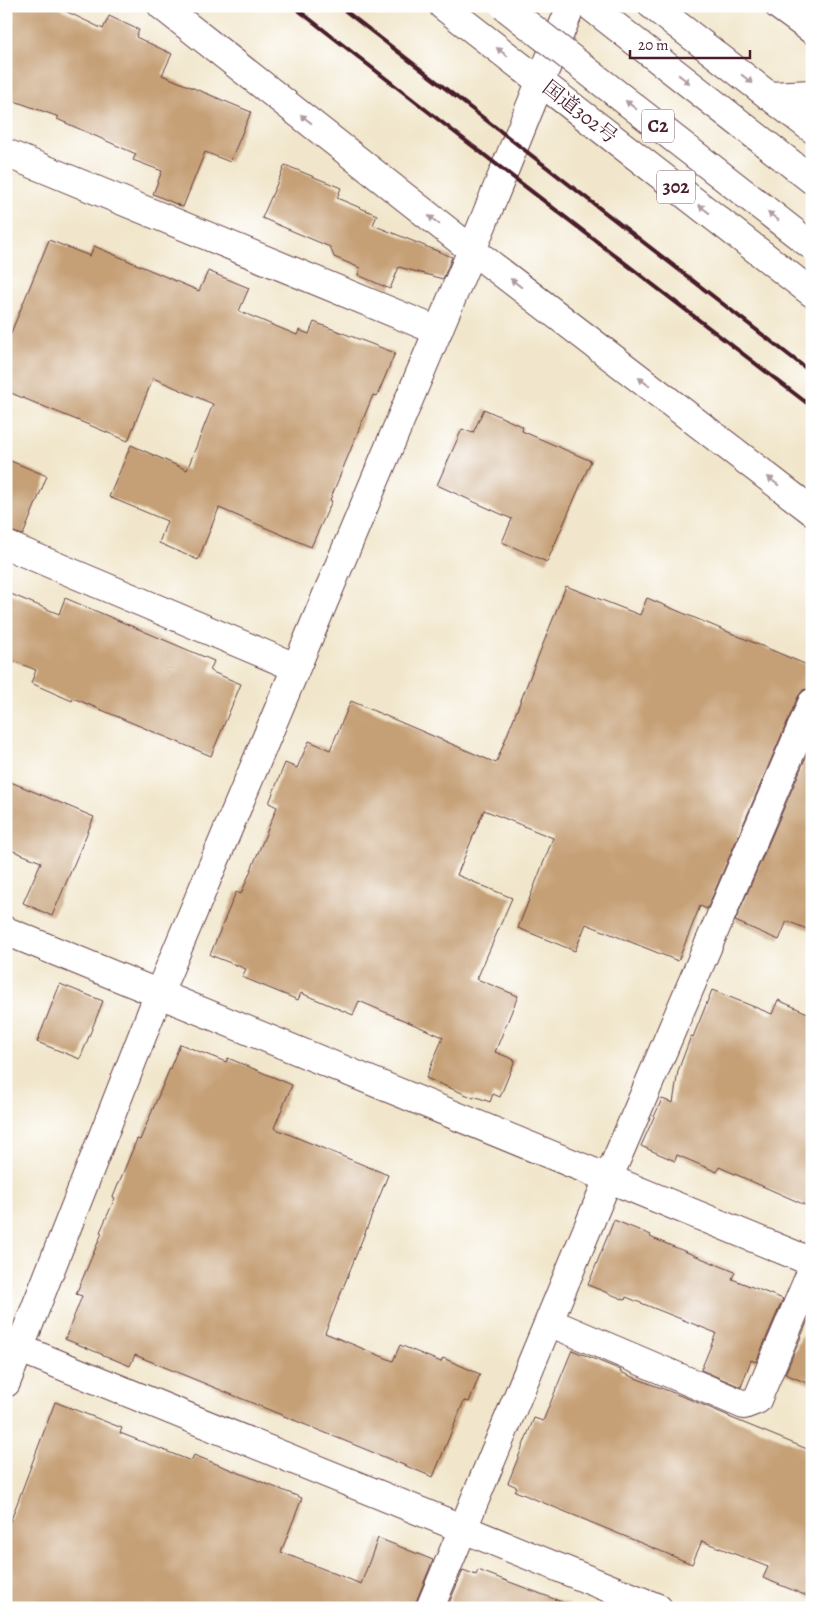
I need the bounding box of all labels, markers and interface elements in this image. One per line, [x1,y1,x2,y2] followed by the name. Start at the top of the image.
[630,28,750,60] scale bar
[638,35,669,55] text: 20 m
[496,46,509,57] one-way arrow
[537,74,623,150] street label: 国道302号
[677,74,690,85] one-way arrow
[740,74,754,84] one-way arrow
[624,100,638,110] one-way arrow
[642,110,674,142] road number: C2
[300,114,313,125] one-way arrow
[657,170,695,203] road number: 302
[698,204,711,215] one-way arrow
[767,210,780,221] one-way arrow
[428,214,441,225] one-way arrow
[509,278,522,288] one-way arrow
[637,377,651,387] one-way arrow
[767,476,780,487] one-way arrow

